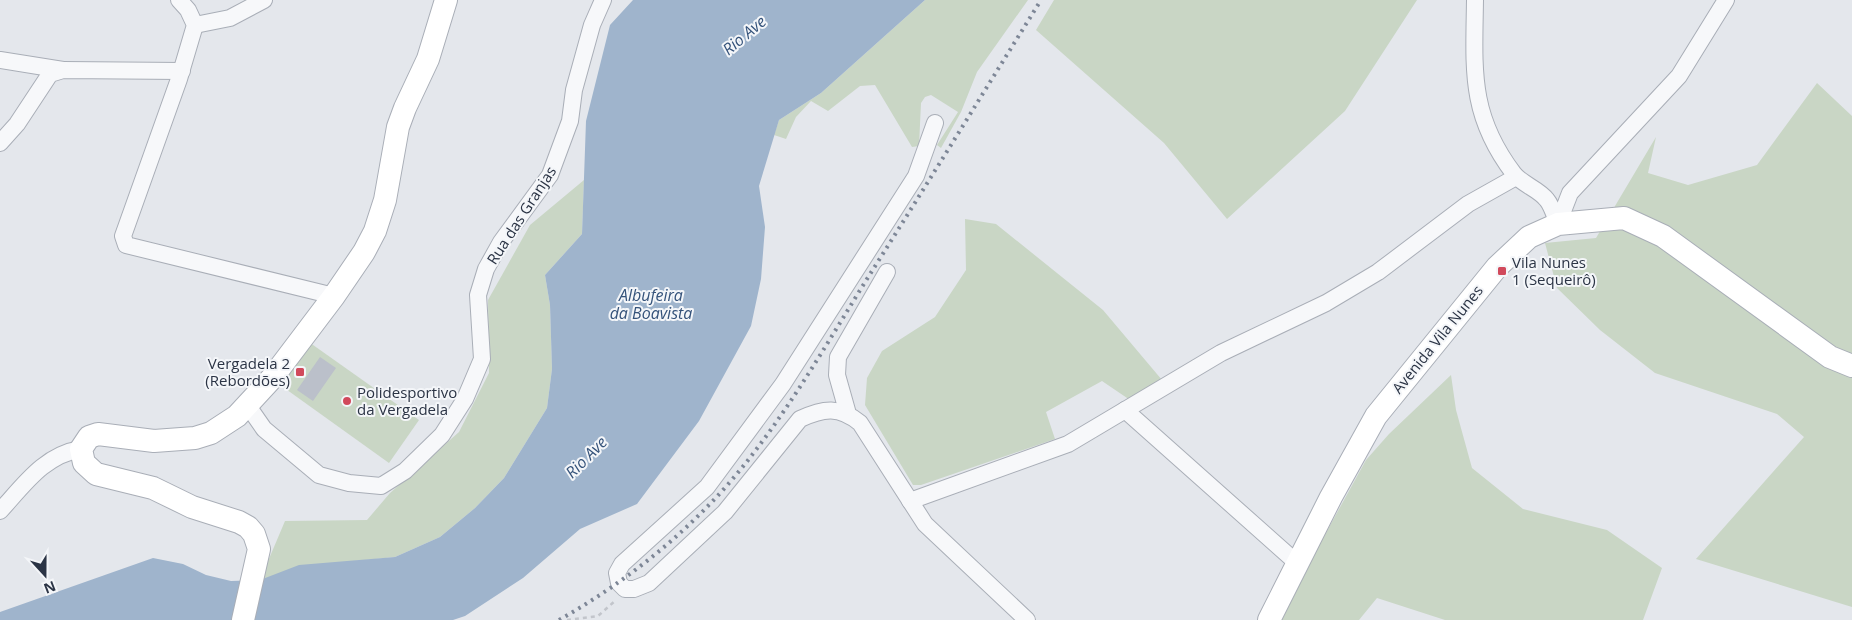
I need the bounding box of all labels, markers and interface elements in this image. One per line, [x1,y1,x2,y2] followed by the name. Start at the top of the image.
[718,10,770,60] water label: Rio Ave
[482,162,560,268] street label: Rua das Granjas
[1512,252,1596,289] place label: Vila Nunes 1 (Sequeirô)
[1496,265,1508,277] marker: Vila Nunes 1 (Sequeirô)
[1387,281,1487,397] street label: Avenida Vila Nunes
[610,284,692,324] water label: Albufeira da Boavista
[205,353,290,390] place label: Vergadela 2 (Rebordões)
[294,366,306,378] marker: Vergadela 2 (Rebordões)
[357,382,457,419] place label: Polidesportivo da Vergadela
[341,395,353,407] marker: Polidesportivo da Vergadela
[560,431,612,483] water label: Rio Ave
[20,550,70,600] north arrow
[41,577,59,599] text: N

